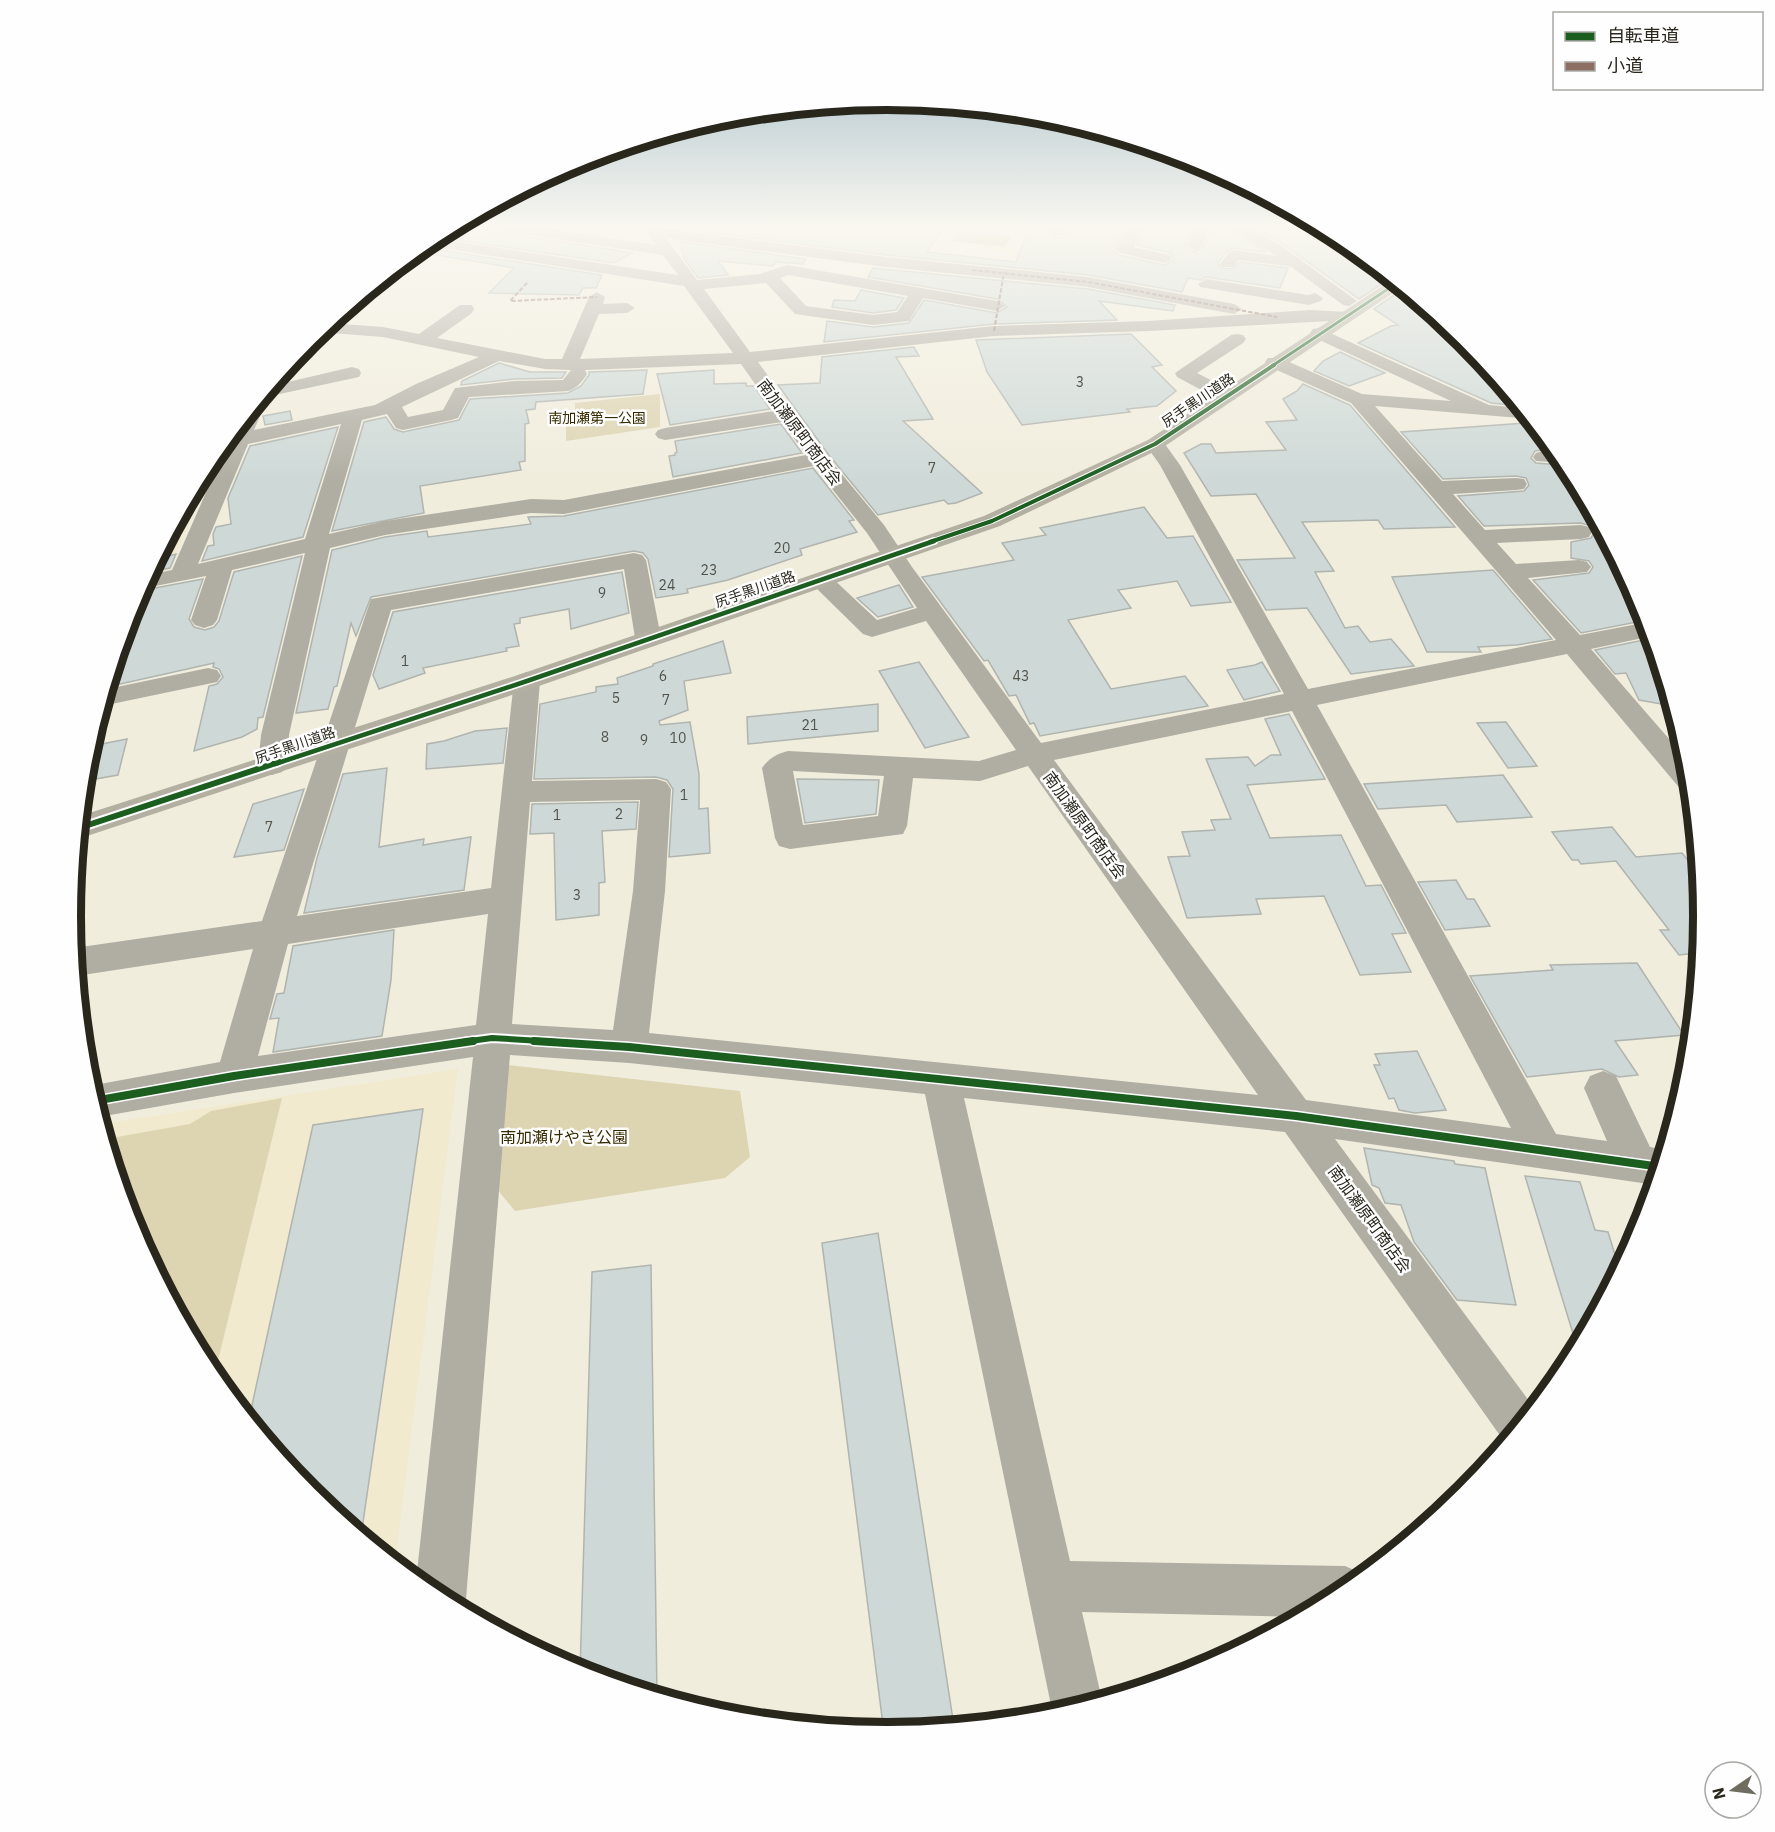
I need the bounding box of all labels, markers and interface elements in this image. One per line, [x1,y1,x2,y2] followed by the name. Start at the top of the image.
[1553,12,1763,90] legend
[1607,24,1679,47] text: 自転車道
[1607,54,1643,77] text: 小道
[1158,369,1238,431] street label: 尻手黒川道路
[1076,373,1084,391] house number: 3
[753,375,847,489] street label: 南加瀬原町商店会
[548,409,646,427] park label: 南加瀬第一公園
[928,459,936,477] house number: 7
[774,539,790,557] house number: 20
[701,561,717,579] house number: 23
[712,567,798,611] street label: 尻手黒川道路
[659,576,675,594] house number: 24
[598,584,606,602] house number: 9
[401,652,409,670] house number: 1
[659,667,667,685] house number: 6
[1013,667,1029,685] house number: 43
[612,689,620,707] house number: 5
[662,691,670,709] house number: 7
[802,716,818,734] house number: 21
[252,723,338,767] street label: 尻手黒川道路
[601,728,609,746] house number: 8
[670,729,686,747] house number: 10
[640,731,648,749] house number: 9
[1039,767,1131,883] street label: 南加瀬原町商店会
[680,786,688,804] house number: 1
[615,805,623,823] house number: 2
[553,806,561,824] house number: 1
[265,818,273,836] house number: 7
[573,886,581,904] house number: 3
[500,1127,628,1147] park label: 南加瀬けやき公園
[1324,1161,1416,1277] street label: 南加瀬原町商店会
[1703,1760,1763,1820] north arrow
[1707,1786,1730,1802] text: N

